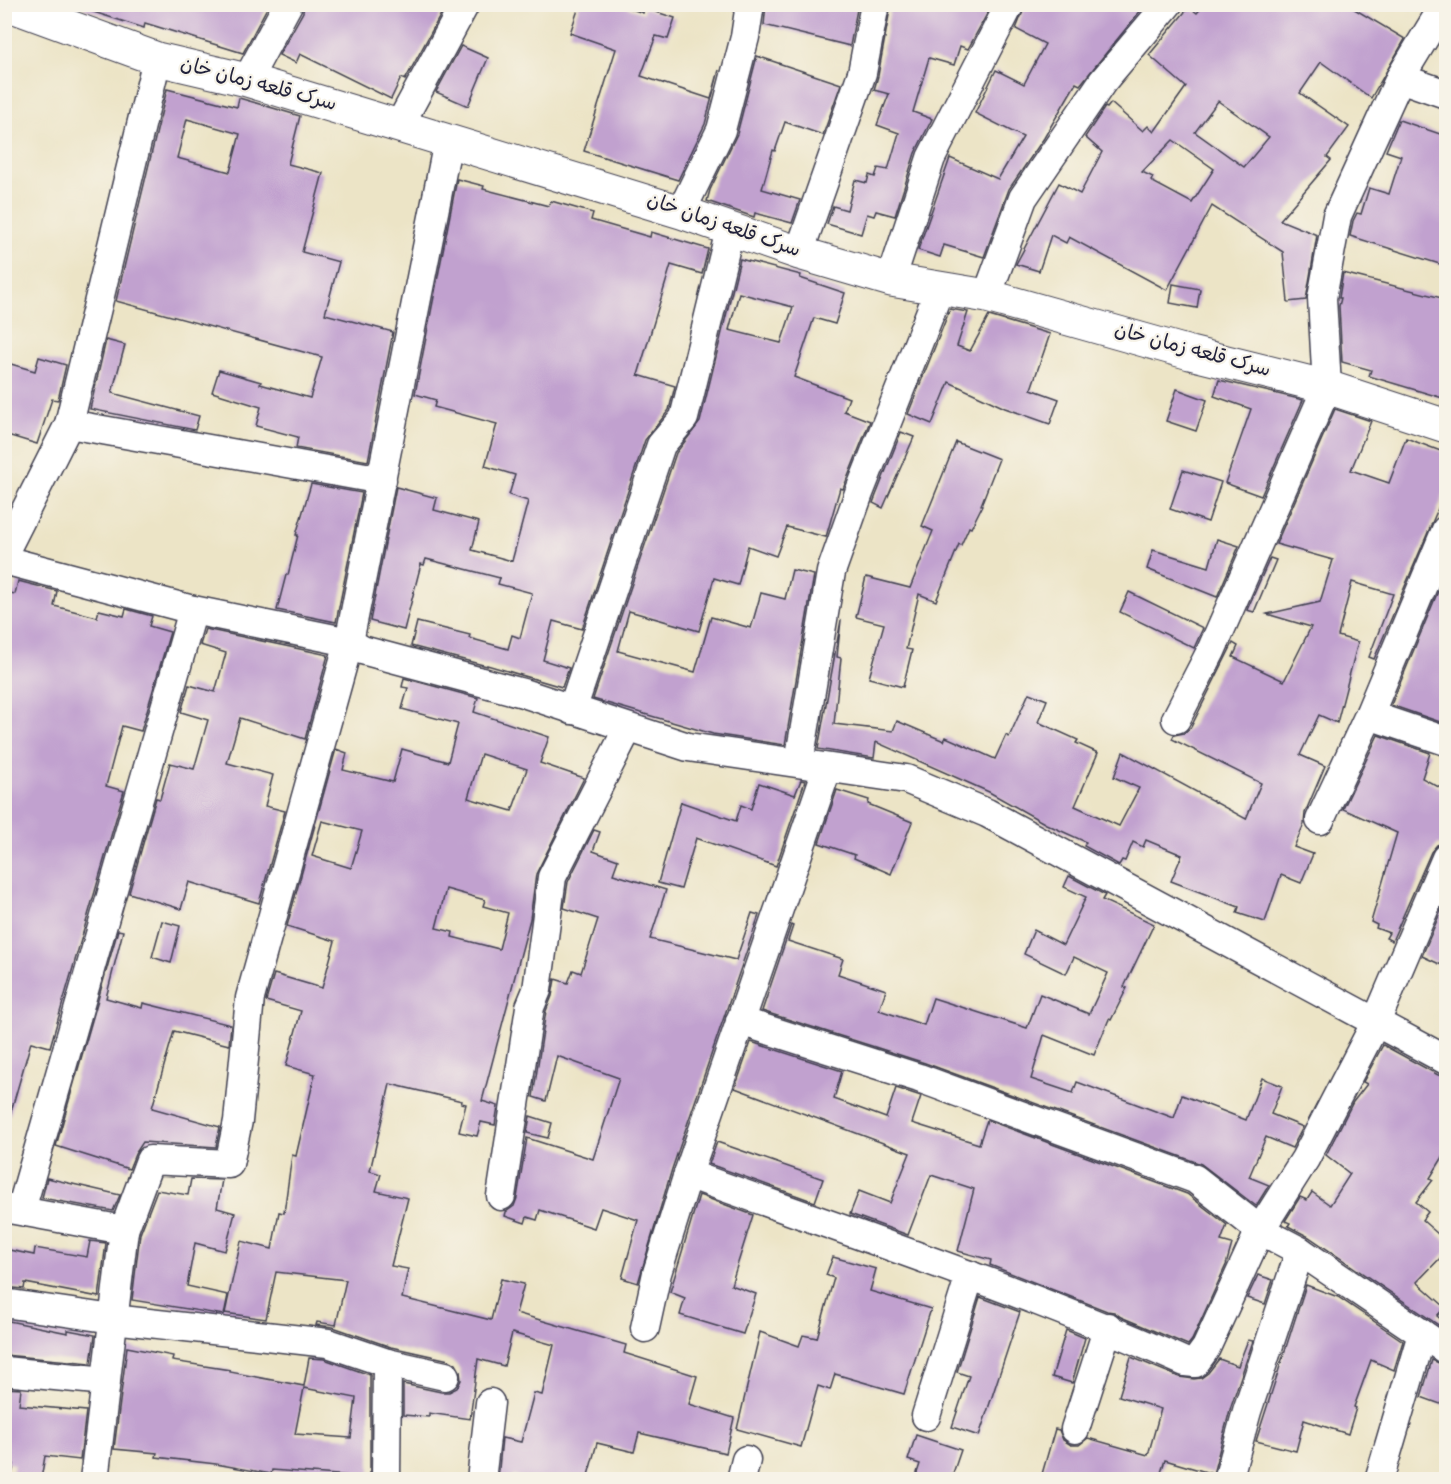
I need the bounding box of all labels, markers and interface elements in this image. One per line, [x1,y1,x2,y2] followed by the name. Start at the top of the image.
[177,53,339,118] street label: سرک قلعه زمان خان
[643,189,803,264] street label: سرک قلعه زمان خان
[1111,319,1273,384] street label: سرک قلعه زمان خان

